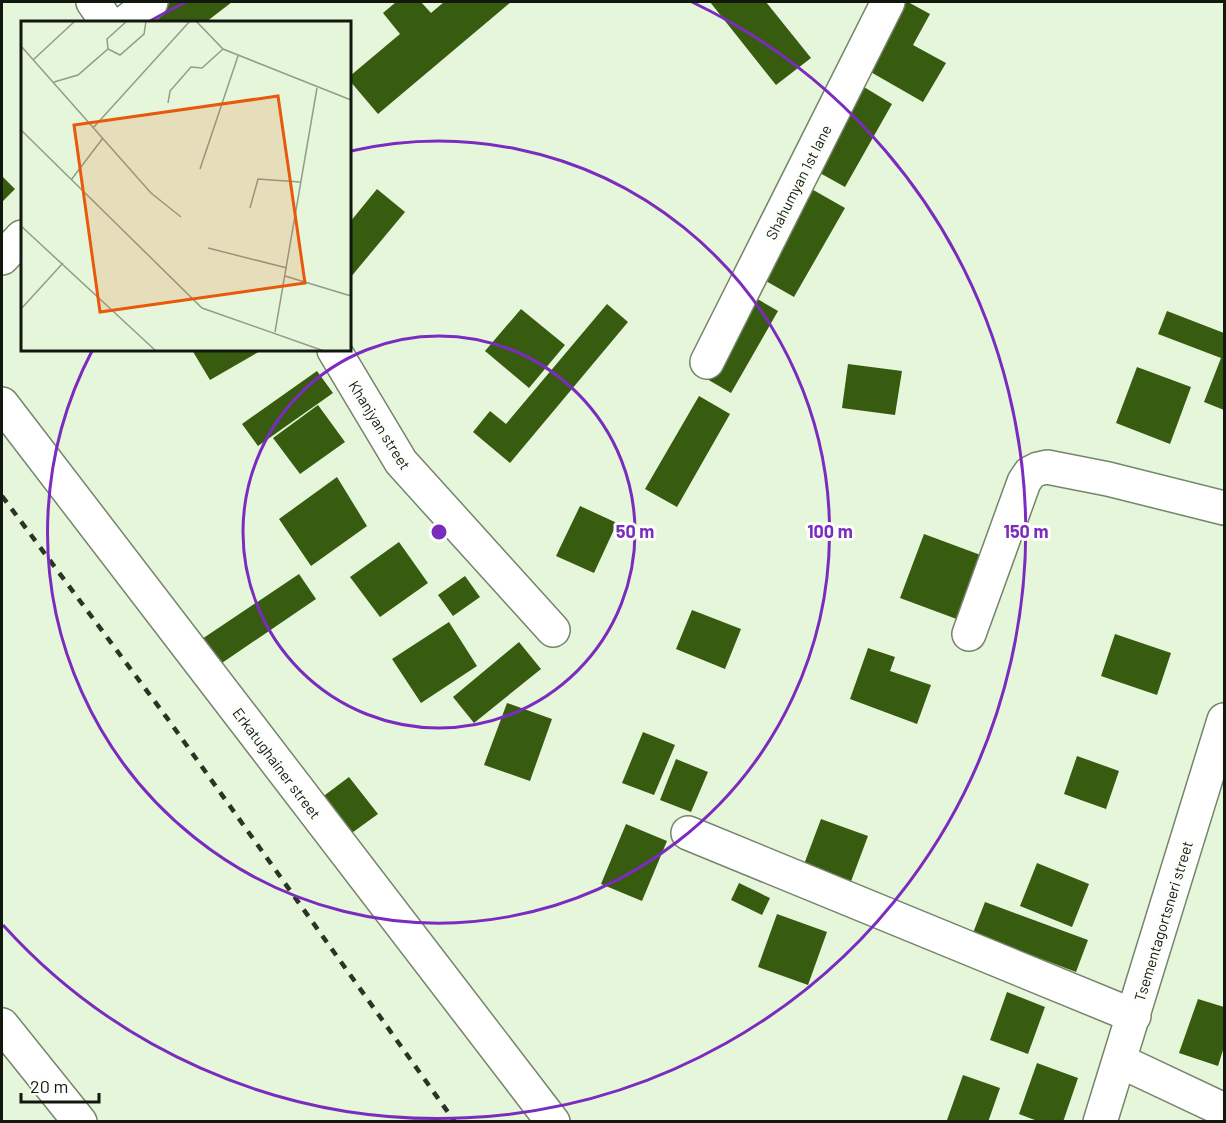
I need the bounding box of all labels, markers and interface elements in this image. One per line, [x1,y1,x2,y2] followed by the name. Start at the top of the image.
[21,21,351,351] inset map
[761,122,835,242] street label: Shahumyan 1st lane
[345,377,415,473] street label: Khanjyan street
[616,520,654,542] text: 50 m
[807,520,853,542] text: 100 m
[1004,520,1048,542] text: 150 m
[429,522,449,542] centre of rings
[229,704,325,822] street label: Erkatughainer street
[1130,839,1196,1003] street label: Tsementagortsneri street
[21,1066,99,1104] scale bar
[30,1075,68,1097] text: 20 m

